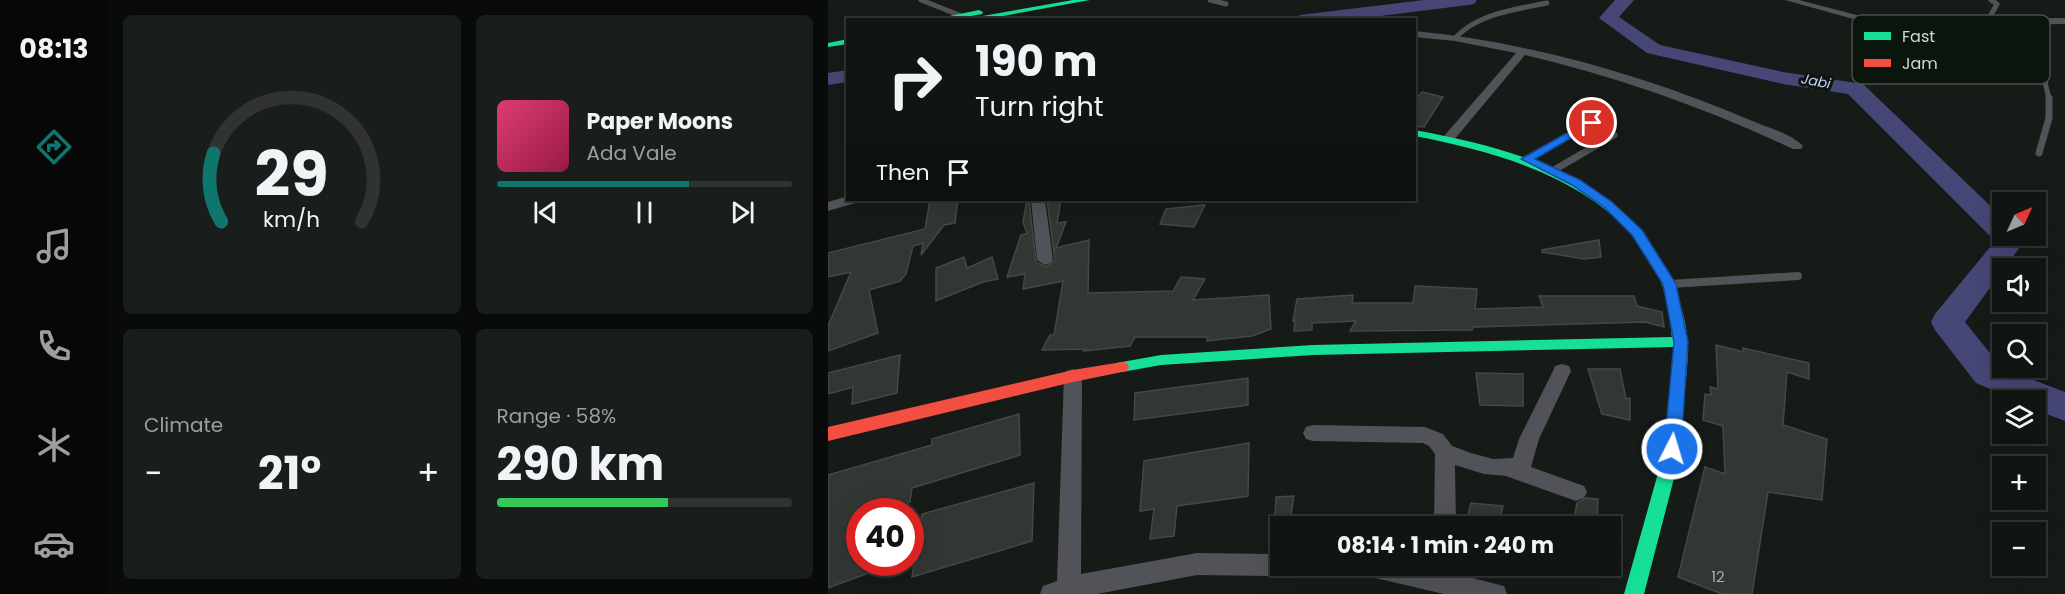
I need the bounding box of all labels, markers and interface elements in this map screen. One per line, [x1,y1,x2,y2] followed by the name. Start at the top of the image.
[1852,15,2050,84] legend
[1902,25,1935,48] text: Fast
[19,30,89,67] text: 08:13
[975,32,1097,91] text: 190 m
[876,42,954,120] icon: right
[1902,52,1938,75] text: Jam
[1799,68,1833,94] water label: Jabi
[975,88,1104,125] text: Turn right
[1566,97,1617,148] pin
[587,106,733,137] text: Paper Moons
[1575,106,1608,139] icon: arrive
[33,126,75,168] icon: directions
[255,130,329,218] text: 29
[587,139,677,167] text: Ada Vale
[942,156,975,189] icon: arrive
[876,157,930,188] text: Then
[1992,192,2046,246] north arrow
[1992,192,2046,576] map controls
[529,196,562,229] icon: previous
[628,196,661,229] icon: pause
[726,196,759,229] icon: next
[263,204,320,235] text: km/h
[33,225,75,267] icon: music
[1992,258,2046,312] button: sound
[1992,324,2046,378] button: search
[33,325,75,367] icon: phone
[1992,390,2046,444] button: layers
[497,402,616,430] text: Range · 58%
[144,411,223,439] text: Climate
[1640,417,1704,481] position arrow
[33,424,75,466] icon: climate
[497,433,664,496] text: 290 km
[258,442,321,505] text: 21°
[144,450,162,497] text: −
[417,450,440,497] text: +
[1992,456,2046,510] button: +
[846,498,924,576] speed limit sign: 40
[1992,522,2046,576] button: −
[33,523,75,565] icon: car
[1337,530,1554,561] text: 08:14 · 1 min · 240 m
[1711,566,1725,587] house number: 12

